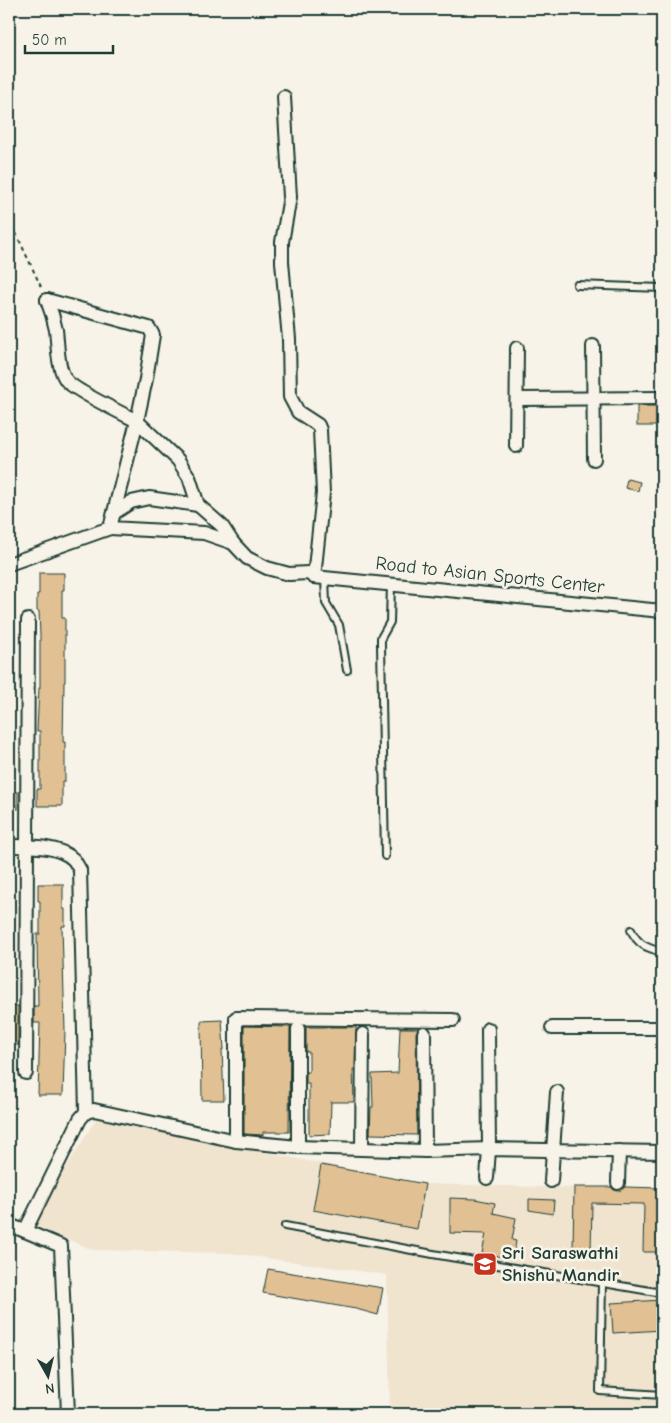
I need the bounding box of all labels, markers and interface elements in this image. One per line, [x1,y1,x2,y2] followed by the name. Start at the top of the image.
[25,22,112,54] scale bar
[32,31,67,49] text: 50 m
[374,552,606,598] street label: Road to Asian Sports Center
[502,1242,620,1286] place label: Sri Saraswathi Shishu Mandir
[472,1251,498,1277] school or university icon: Sri Saraswathi Shishu Mandir
[22,1350,72,1400] north arrow
[44,1379,55,1397] text: N

